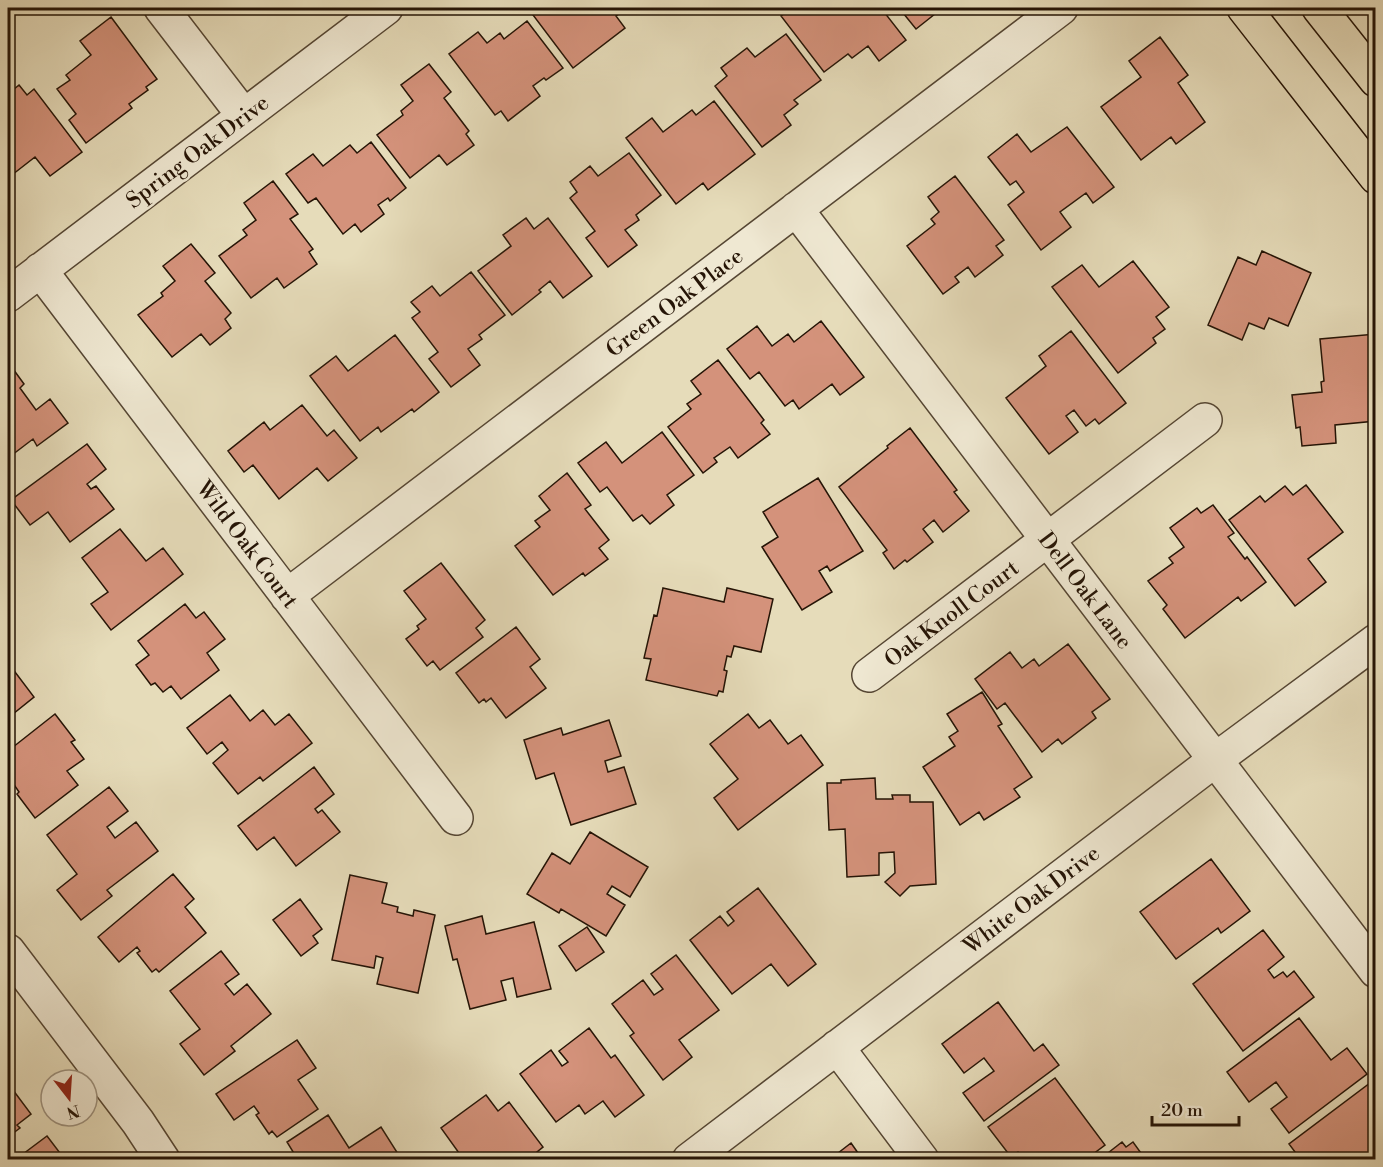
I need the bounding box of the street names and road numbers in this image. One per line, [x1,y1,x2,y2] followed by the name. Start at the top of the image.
[121,90,275,215] street label: Spring Oak Drive
[601,243,749,364] street label: Green Oak Place
[190,475,304,614] street label: Wild Oak Court
[1032,527,1138,655] street label: Dell Oak Lane
[879,555,1025,674] street label: Oak Knoll Court
[958,840,1105,961] street label: White Oak Drive

